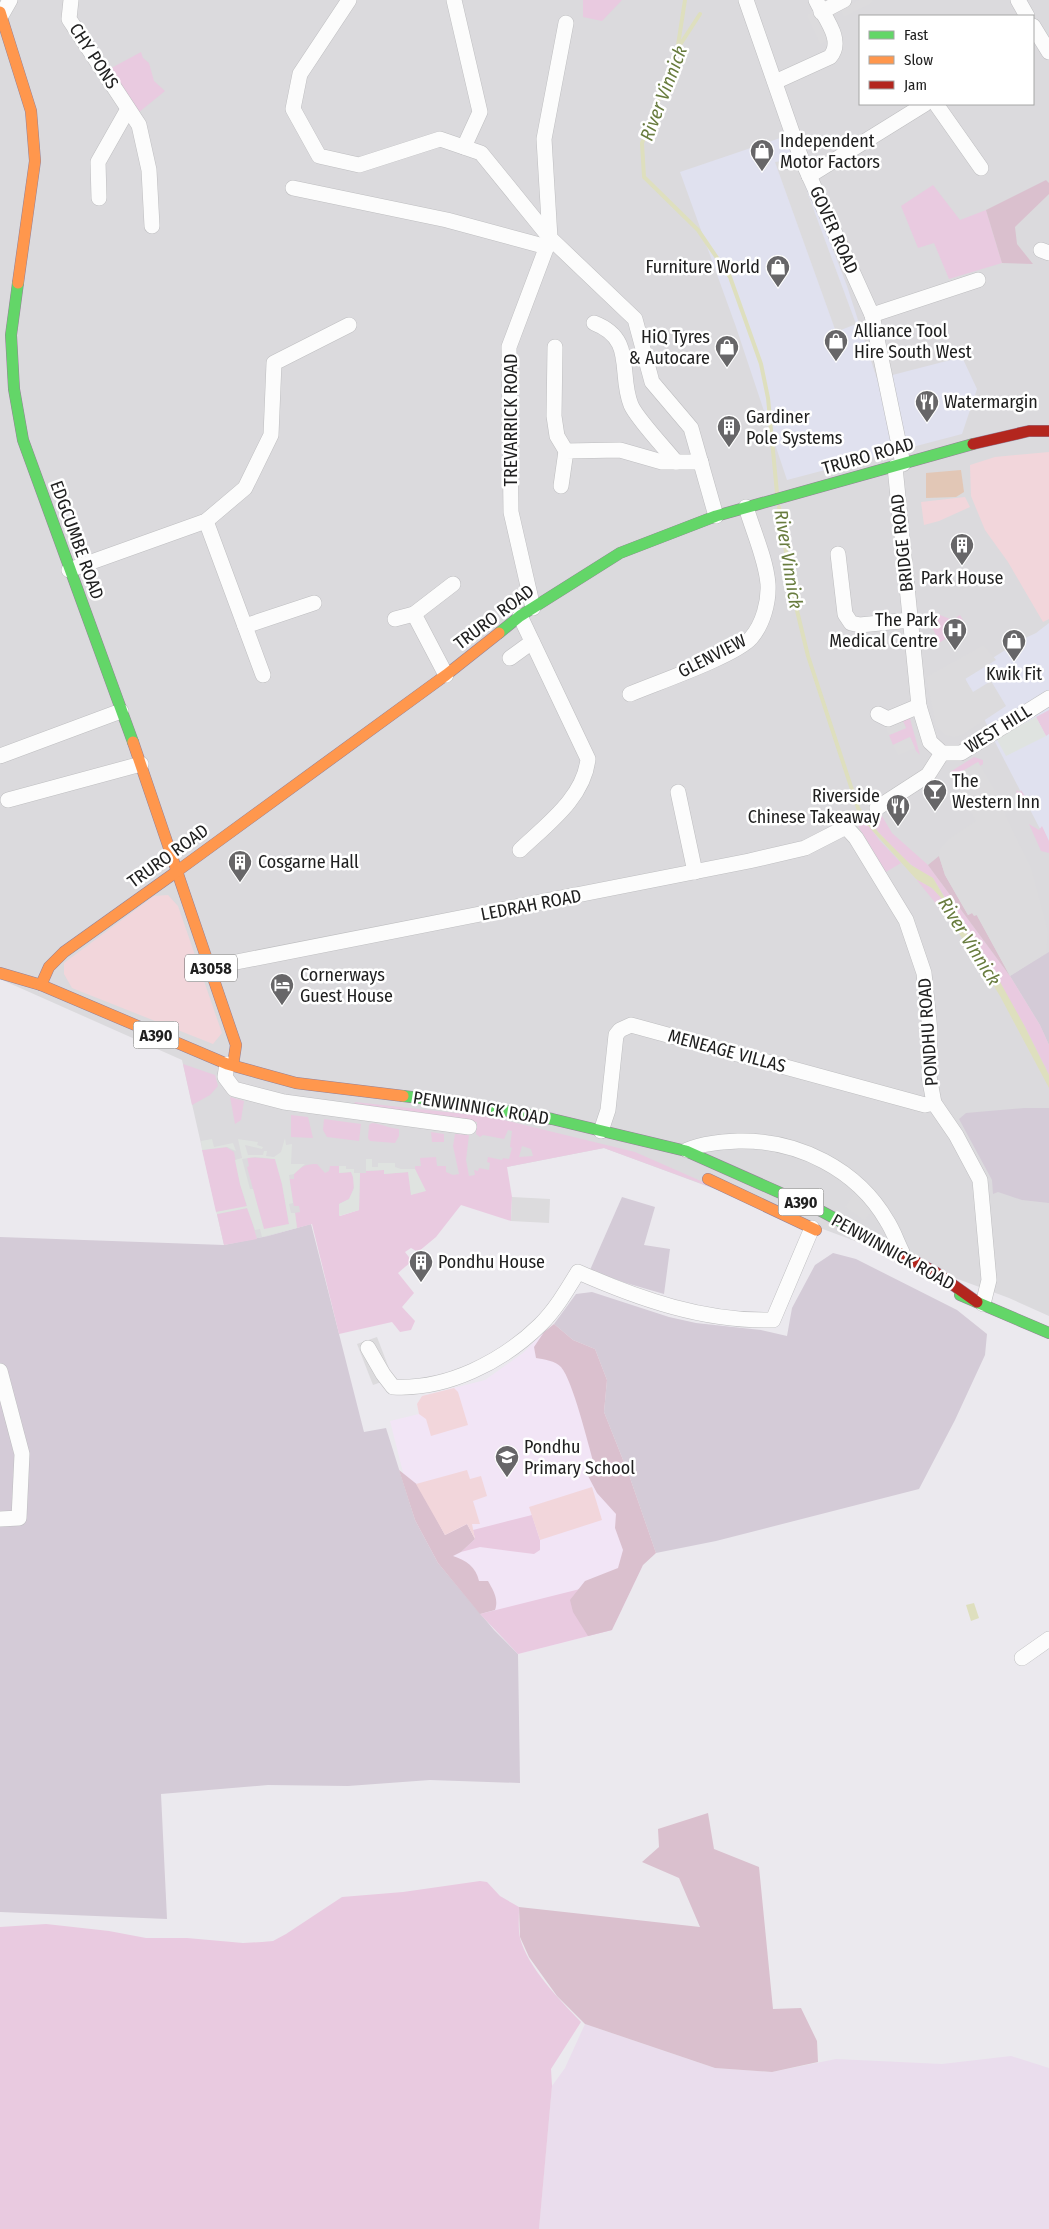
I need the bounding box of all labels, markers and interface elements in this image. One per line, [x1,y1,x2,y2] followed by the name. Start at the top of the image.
[859,15,1034,105] legend
[65,19,123,93] street label: CHY PONS
[904,26,928,44] text: Fast
[635,42,692,144] water label: River Vinnick
[904,51,933,69] text: Slow
[904,76,927,94] text: Jam
[780,130,880,173] place label: Independent Motor Factors
[749,138,775,172] shop icon: Independent Motor Factors
[805,183,863,277] street label: GOVER ROAD
[765,254,791,288] shop icon: Furniture World
[646,256,760,278] place label: Furniture World
[854,320,972,363] place label: Alliance Tool Hire South West
[629,326,710,369] place label: HiQ Tyres & Autocare
[823,328,849,362] shop icon: Alliance Tool Hire South West
[714,334,740,368] shop icon: HiQ Tyres & Autocare
[500,354,522,486] street label: TREVARRICK ROAD
[914,389,940,423] restaurant icon: Watermargin
[944,391,1038,413] place label: Watermargin
[746,406,843,449] place label: Gardiner Pole Systems
[716,414,742,448] building icon: Gardiner Pole Systems
[820,432,916,480] street label: TRURO ROAD
[45,478,109,602] street label: EDGCUMBE ROAD
[886,493,918,593] street label: BRIDGE ROAD
[769,508,808,610] water label: River Vinnick
[949,532,975,566] building icon: Park House
[921,567,1003,589] place label: Park House
[450,580,538,654] street label: TRURO ROAD
[829,609,939,652] place label: The Park Medical Centre
[942,617,968,651] hospital icon: The Park Medical Centre
[1001,628,1027,662] shop icon: Kwik Fit
[674,629,750,682] street label: GLENVIEW
[986,663,1042,685] place label: Kwik Fit
[961,700,1035,758] street label: WEST HILL
[952,770,1040,813] place label: The Western Inn
[922,778,948,812] bar icon: The Western Inn
[748,785,880,828] place label: Riverside Chinese Takeaway
[885,793,911,827] restaurant icon: Riverside Chinese Takeaway
[123,819,213,893] street label: TRURO ROAD
[227,849,253,883] building icon: Cosgarne Hall
[258,851,359,873] place label: Cosgarne Hall
[479,884,583,926] street label: LEDRAH ROAD
[933,893,1006,990] water label: River Vinnick
[185,954,237,981] road number: A3058
[300,964,393,1007] place label: Cornerways Guest House
[269,972,295,1006] hotel icon: Cornerways Guest House
[913,977,943,1087] street label: PONDHU ROAD
[134,1022,178,1048] road number: A390
[666,1025,788,1077] street label: MENEAGE VILLAS
[412,1086,550,1130] street label: PENWINNICK ROAD
[778,1188,824,1216] road number: A390
[828,1209,958,1295] street label: PENWINNICK ROAD
[408,1249,434,1283] building icon: Pondhu House
[438,1251,545,1273] place label: Pondhu House
[524,1436,635,1479] place label: Pondhu Primary School
[494,1444,520,1478] school or university icon: Pondhu Primary School

